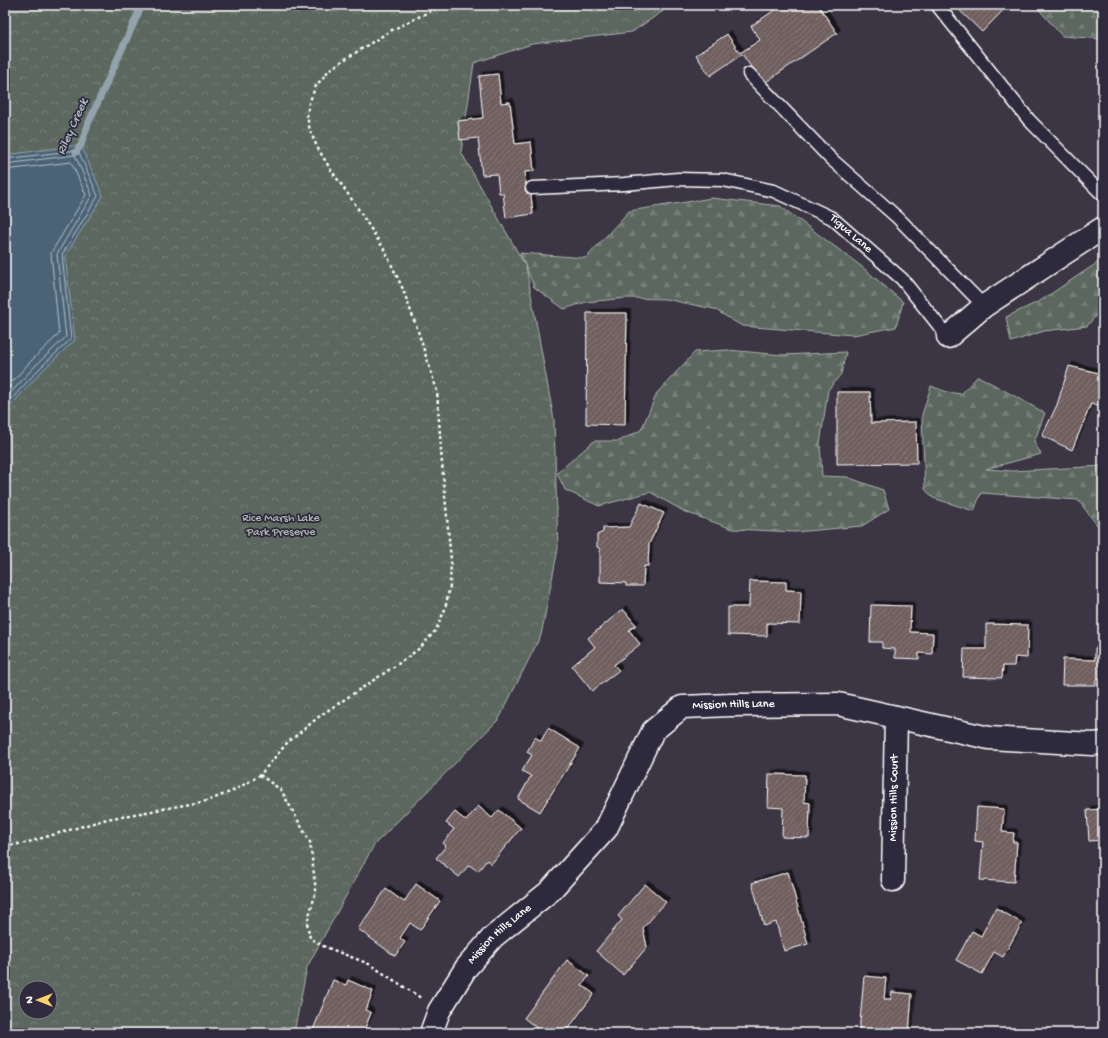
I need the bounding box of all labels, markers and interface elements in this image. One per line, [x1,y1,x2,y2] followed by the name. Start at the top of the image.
[54,96,92,157] water label: Riley Creek
[825,211,875,257] street label: Tigua Lane
[242,512,321,540] park label: Rice Marsh Lake Park Preserve
[692,698,776,714] street label: Mission Hills Lane
[887,753,902,842] street label: Mission Hills Court
[465,901,535,968] street label: Mission Hills Lane
[18,980,58,1020] north arrow
[24,996,36,1004] text: N

